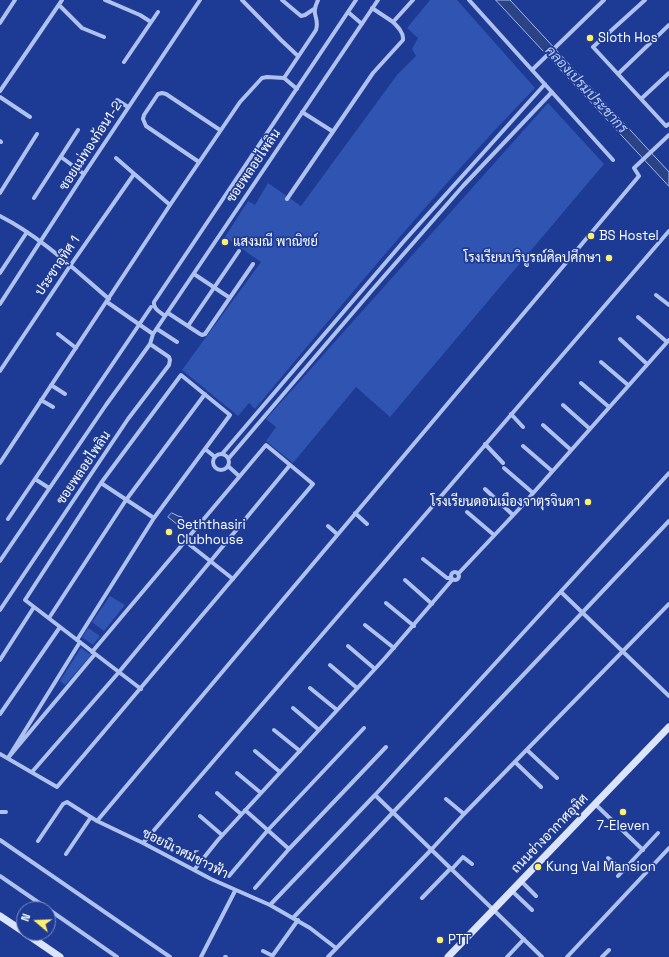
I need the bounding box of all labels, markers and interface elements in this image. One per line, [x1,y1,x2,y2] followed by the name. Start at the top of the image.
[598,30,658,46] place label: Sloth Hos
[585,33,595,43] marker: Sloth Hos
[541,43,631,137] water label: คลองเปรมประชากร
[56,98,126,194] street label: ซอยแม่ทองก้อน1-2
[224,126,284,206] street label: ซอยพลอยไพลิน
[599,228,659,244] place label: BS Hostel
[586,231,596,241] marker: BS Hostel
[32,233,84,299] street label: ประชาอุทิศ 1
[233,234,318,250] place label: แสงมณี พาณิชย์
[220,237,230,247] marker: แสงมณี พาณิชย์
[463,250,601,266] place label: โรงเรียนบริบูรณ์ศิลปศึกษา
[604,253,614,263] marker: โรงเรียนบริบูรณ์ศิลปศึกษา
[54,428,114,508] street label: ซอยพลอยไพลิน
[430,494,580,510] place label: โรงเรียนดอนเมืองจาตุรจินดา
[583,497,593,507] marker: โรงเรียนดอนเมืองจาตุรจินดา
[177,517,246,548] place label: Seththasiri Clubhouse
[164,527,174,537] marker: Seththasiri Clubhouse
[508,791,592,877] street label: ถนนช่างอากาศอุทิศ
[618,807,628,817] marker: 7-Eleven
[597,818,649,834] place label: 7-Eleven
[139,826,231,882] street label: ซอยนิเวศม์ชาวฟ้า
[546,859,656,875] place label: Kung Val Mansion
[533,862,543,872] marker: Kung Val Mansion
[16,901,56,941] north arrow
[18,912,33,923] text: N
[448,932,471,948] place label: PTT
[435,935,445,945] marker: PTT

